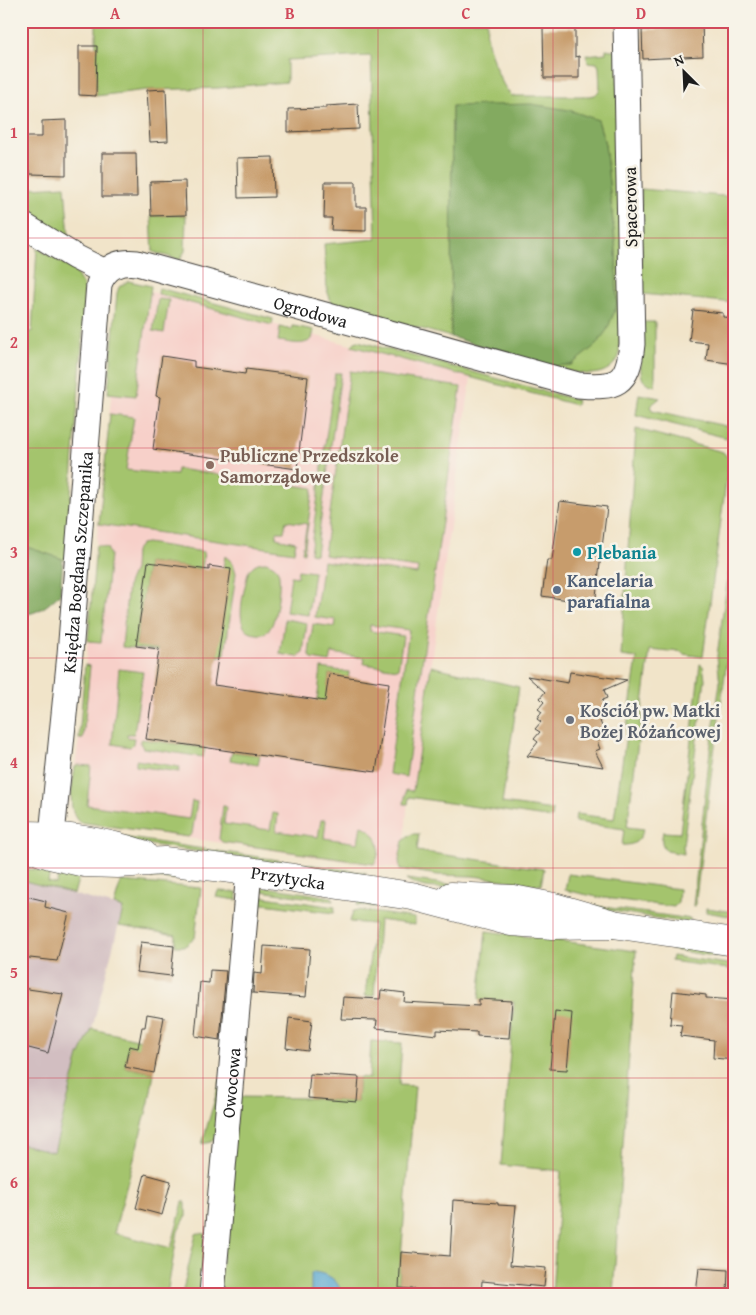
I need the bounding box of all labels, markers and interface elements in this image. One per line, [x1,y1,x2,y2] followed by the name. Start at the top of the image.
[110,1,121,25] text: A
[285,1,295,25] text: B
[461,1,471,25] text: C
[636,1,646,25] text: D
[658,48,708,98] north arrow
[670,49,688,71] text: N
[10,120,18,144] text: 1
[616,166,644,247] street label: Spacerowa
[271,288,351,334] street label: Ogrodowa
[10,330,18,354] text: 2
[220,442,399,490] place label: Publiczne Przedszkole Samorządowe
[55,450,99,674] street label: Księdza Bogdana Szczepanika
[204,459,216,471] marker: Publiczne Przedszkole Samorządowe
[587,539,657,566] place label: Plebania
[10,540,18,564] text: 3
[571,546,583,558] marker: Plebania
[567,567,654,615] place label: Kancelaria parafialna
[551,584,563,596] marker: Kancelaria parafialna
[580,697,721,745] place label: Kościół pw. Matki Bożej Różańcowej
[564,714,576,726] marker: Kościół pw. Matki Bożej Różańcowej
[10,750,18,774] text: 4
[249,858,328,896] street label: Przytycka
[10,960,18,984] text: 5
[214,1046,247,1119] street label: Owocowa
[10,1170,18,1194] text: 6

